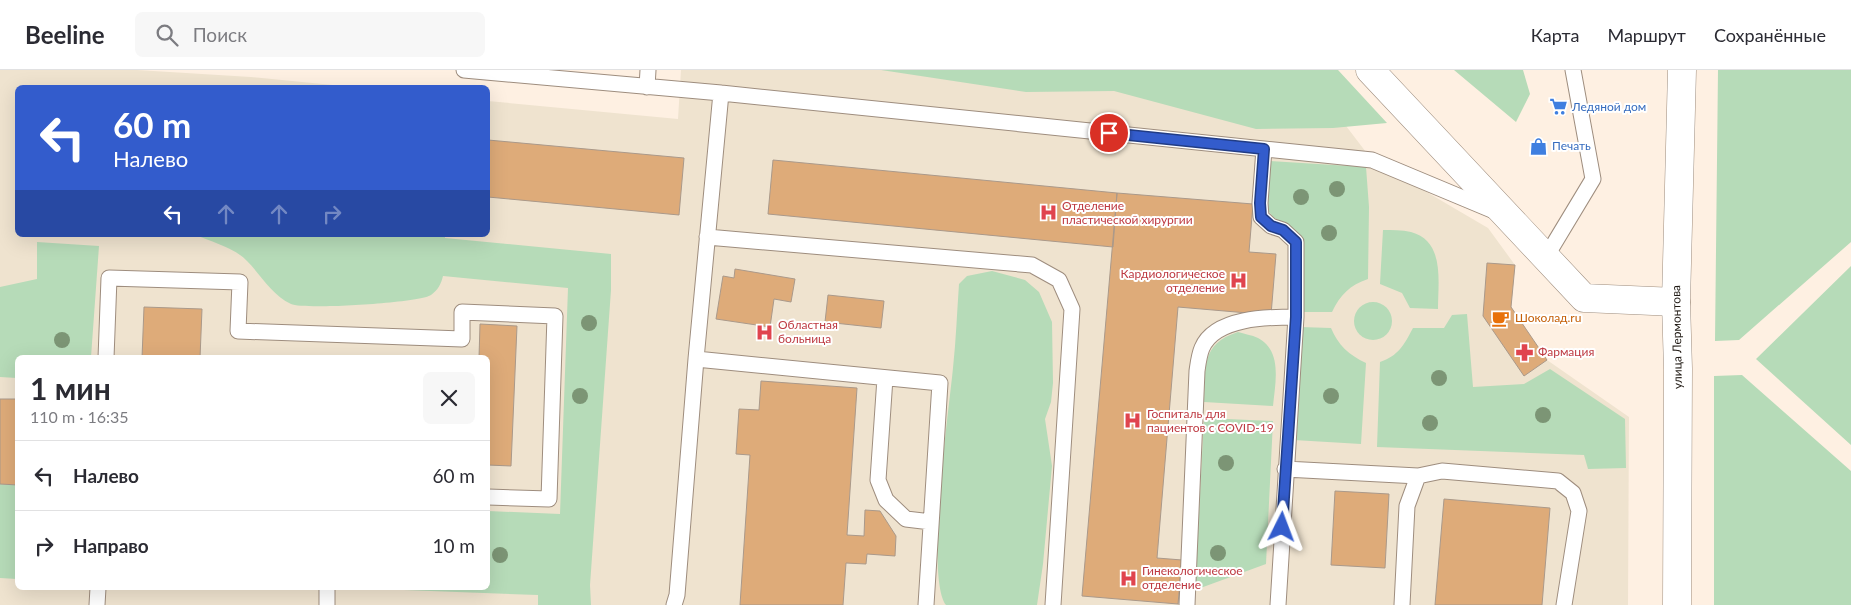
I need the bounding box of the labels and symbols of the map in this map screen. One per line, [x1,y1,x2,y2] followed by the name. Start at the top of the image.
[1548,97,1568,117] supermarket icon: Ледяной дом
[1571,99,1646,114] place label: Ледяной дом
[1088,112,1130,154] pin
[1528,136,1548,156] shop icon: Печать
[1552,138,1591,153] place label: Печать
[1062,198,1193,227] place label: Отделение пластической хирургии
[1038,203,1058,223] hospital icon: Отделение пластической хирургии
[1121,266,1225,295] place label: Кардиологическое отделение
[1229,271,1249,291] hospital icon: Кардиологическое отделение
[1668,285,1685,389] street label: улица Лермонтова
[1491,308,1511,328] cafe icon: Шоколад.ru
[1515,310,1581,325] place label: Шоколад.ru
[778,317,838,346] place label: Областная больница
[754,322,774,342] hospital icon: Областная больница
[1514,342,1534,362] pharmacy icon: Фармация
[1538,344,1594,359] place label: Фармация
[1147,406,1274,435] place label: Госпиталь для пациентов с COVID-19
[1123,411,1143,431] hospital icon: Госпиталь для пациентов с COVID-19
[1255,500,1307,552] position arrow
[1142,563,1243,592] place label: Гинекологическое отделение
[1118,568,1138,588] hospital icon: Гинекологическое отделение

